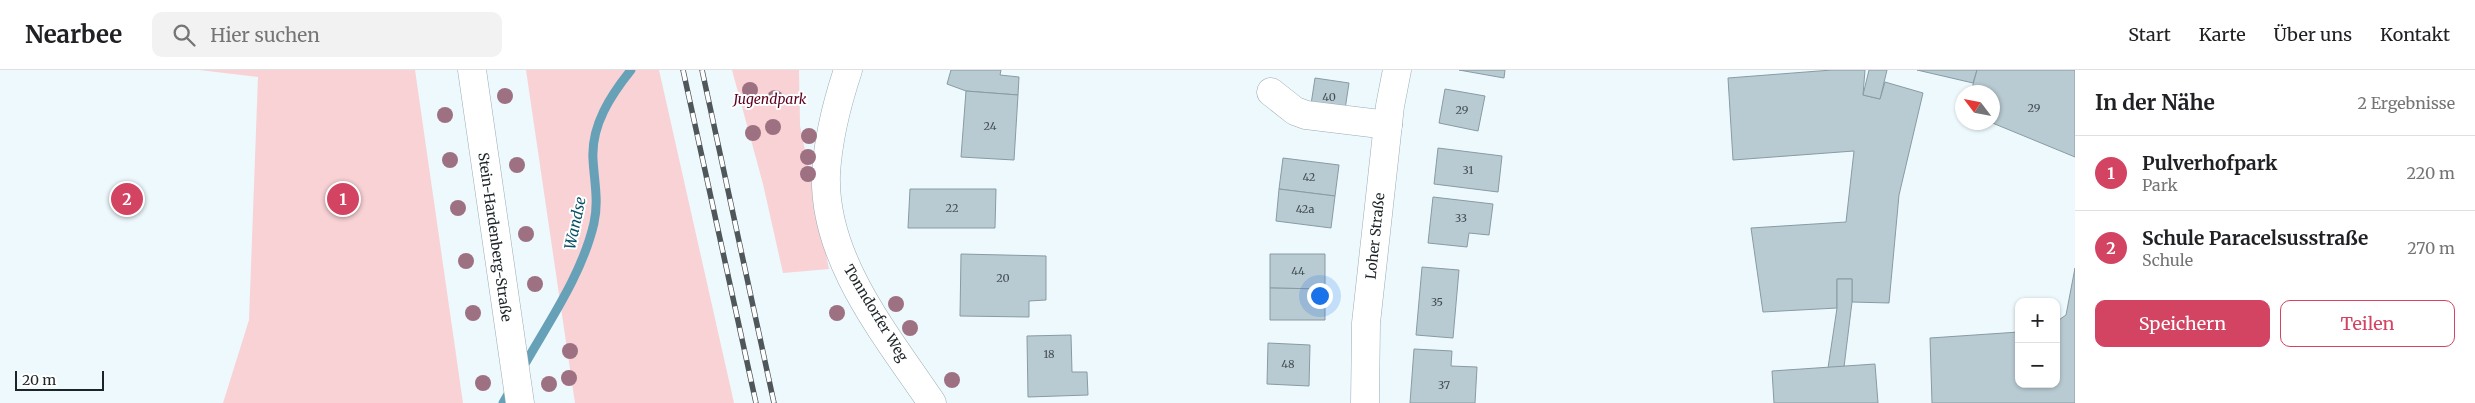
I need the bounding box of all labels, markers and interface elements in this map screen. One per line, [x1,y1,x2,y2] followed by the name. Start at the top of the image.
[152,12,502,57] search box
[25,19,122,50] text: Nearbee
[170,21,198,49] icon: search
[210,23,320,47] text: Hier suchen
[2128,23,2171,46] text: Start
[2199,23,2246,46] text: Karte
[2274,23,2352,46] text: Über uns
[2380,23,2450,46] text: Kontakt
[1955,85,2000,130] north arrow
[2095,89,2215,116] text: In der Nähe
[732,90,807,108] park label: Jugendpark
[1322,90,1336,104] house number: 40
[2357,93,2455,113] text: 2 Ergebnisse
[2028,101,2041,115] house number: 29
[1456,103,1469,117] house number: 29
[984,119,997,133] house number: 24
[474,151,516,323] street label: Stein-Hardenberg-Straße
[2142,151,2277,175] text: Pulverhofpark
[1463,163,1473,177] house number: 31
[2107,163,2115,183] text: 1
[2407,163,2455,183] text: 220 m
[1303,170,1315,184] house number: 42
[2142,175,2178,195] text: Park
[111,180,143,218] pin: 2
[327,180,359,218] pin: 1
[1362,192,1388,280] street label: Loher Straße
[560,195,590,251] water label: Wandse
[946,201,958,215] house number: 22
[1296,202,1314,216] house number: 42a
[1455,211,1467,225] house number: 33
[2142,226,2368,250] text: Schule Paracelsusstraße
[2106,238,2116,258] text: 2
[2407,238,2455,258] text: 270 m
[2142,250,2193,270] text: Schule
[840,261,912,365] street label: Tonndorfer Weg
[1291,264,1305,278] house number: 44
[996,271,1010,285] house number: 20
[1307,283,1333,309] your location
[1431,295,1443,309] house number: 35
[2015,298,2060,388] map controls
[2015,298,2060,343] button: +
[2095,300,2270,347] button: Speichern
[2280,300,2455,347] button: Teilen
[2015,343,2060,388] button: −
[1043,347,1055,361] house number: 18
[1281,357,1295,371] house number: 48
[15,368,104,391] scale bar
[22,371,56,389] text: 20 m
[1438,378,1450,392] house number: 37

